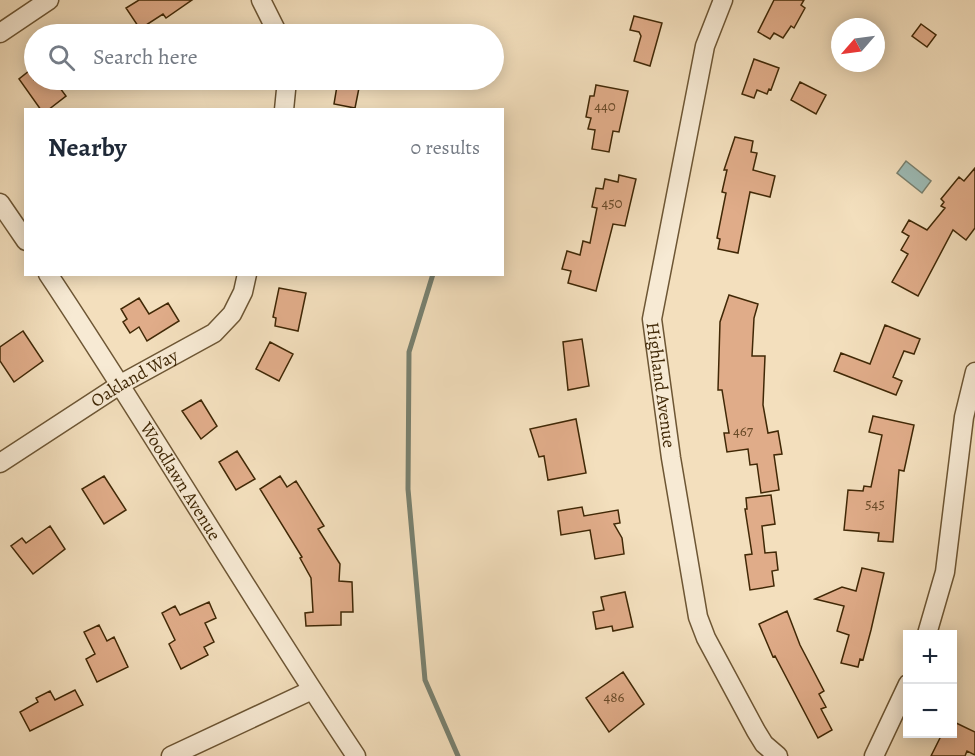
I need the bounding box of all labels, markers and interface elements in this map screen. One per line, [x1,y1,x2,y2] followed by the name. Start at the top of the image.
[831,18,885,72] north arrow
[24,24,504,90] search box
[45,41,78,74] icon: search
[93,42,198,72] text: Search here
[594,96,616,116] house number: 440
[48,130,127,165] text: Nearby
[411,134,480,161] text: 0 results
[601,193,623,213] house number: 450
[641,320,681,449] street label: Highland Avenue
[86,343,183,413] street label: Oakland Way
[134,417,227,545] street label: Woodlawn Avenue
[733,421,754,441] house number: 467
[865,494,885,514] house number: 545
[903,630,957,738] map controls
[903,630,957,684] button: +
[903,684,957,738] button: −
[603,687,625,707] house number: 486

